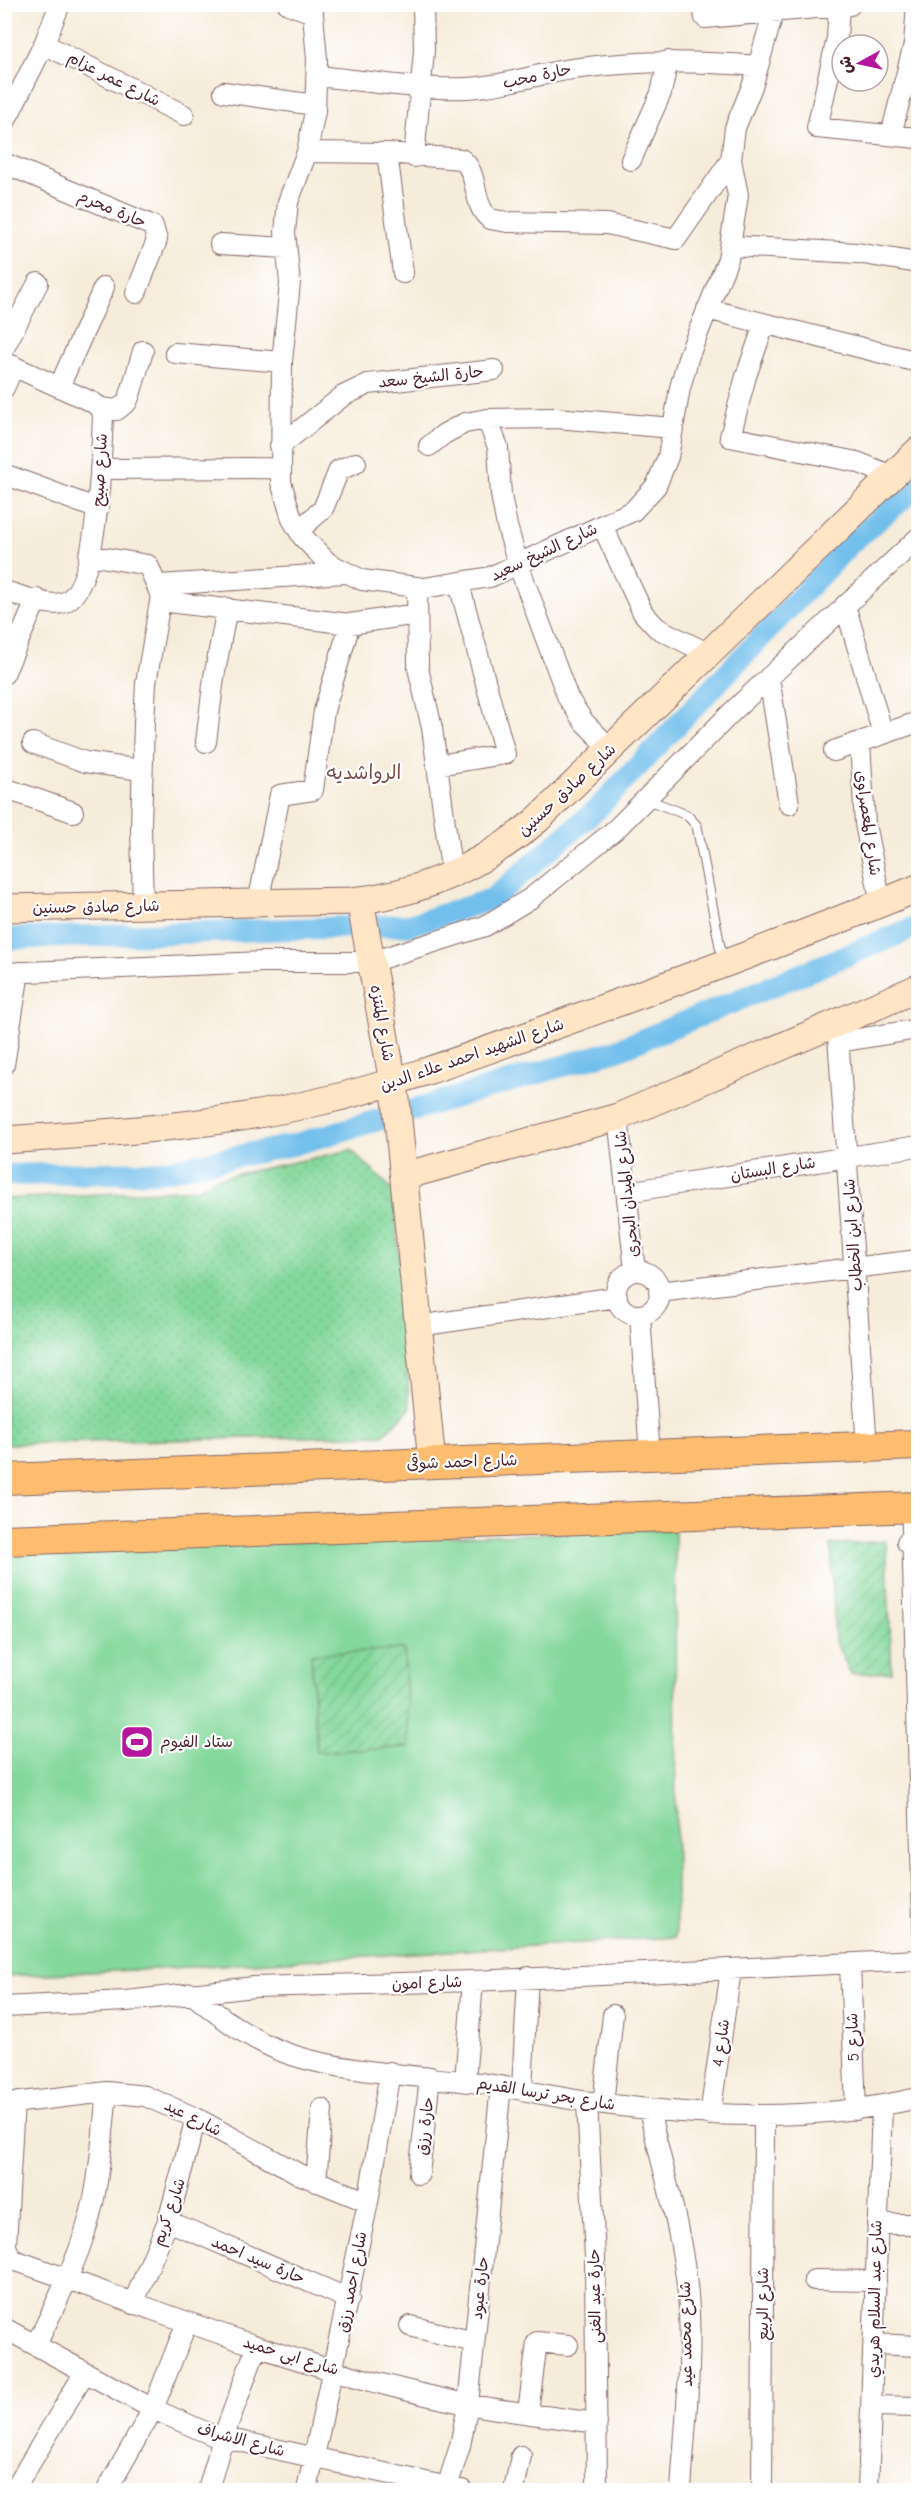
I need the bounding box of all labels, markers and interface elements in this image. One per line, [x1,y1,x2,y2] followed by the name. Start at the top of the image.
[830,33,890,93] north arrow
[63,48,163,113] street label: شارع عمر عزام
[836,55,856,75] text: ش
[501,60,573,92] street label: حارة محب
[74,187,149,234] street label: حارة محرم
[377,363,485,392] street label: حارة الشيخ سعد
[89,433,113,507] street label: شارع صبيح
[488,519,601,586] street label: شارع الشيخ سعيد
[514,740,621,841] street label: شارع صادق حسنين
[326,761,402,784] district label: الرواشديه
[850,769,884,877] street label: شارع المعصراوى
[32,897,160,919] street label: شارع صادق حسنين
[364,983,398,1063] street label: شارع المنتزه
[378,1015,567,1097] street label: شارع الشهيد احمد علاء الدين
[611,1130,645,1258] street label: شارع الميدان البحرى
[729,1153,817,1187] street label: شارع البستان
[840,1178,868,1292] street label: شارع ابن الخطاب
[406,1449,518,1475] street label: شارع احمد شوقى
[119,1724,155,1760] sports icon: ستاد الفيوم
[160,1733,233,1754] place label: ستاد الفيوم
[391,1973,463,1995] street label: شارع امون
[843,2012,865,2062] street label: شارع 5
[709,2018,735,2068] street label: شارع 4
[475,2074,616,2117] street label: شارع بحر ترسا القديم
[161,2096,225,2142] street label: شارع عيد
[412,2096,438,2156] street label: حارة رزق
[149,2176,192,2249] street label: شارع كريم
[865,2220,888,2378] street label: شارع عبد السلام هريدي
[333,2230,373,2334] street label: شارع احمد رزق
[209,2232,307,2288] street label: حارة سيد احمد
[585,2249,606,2343] street label: حارة عبد الغنى
[468,2256,493,2321] street label: حارة عبود
[754,2267,774,2341] street label: شارع الربيع
[676,2281,698,2387] street label: شارع محمد عيد
[240,2333,341,2381] street label: شارع ابى حميد
[195,2420,287,2462] street label: شارع الاشراف

